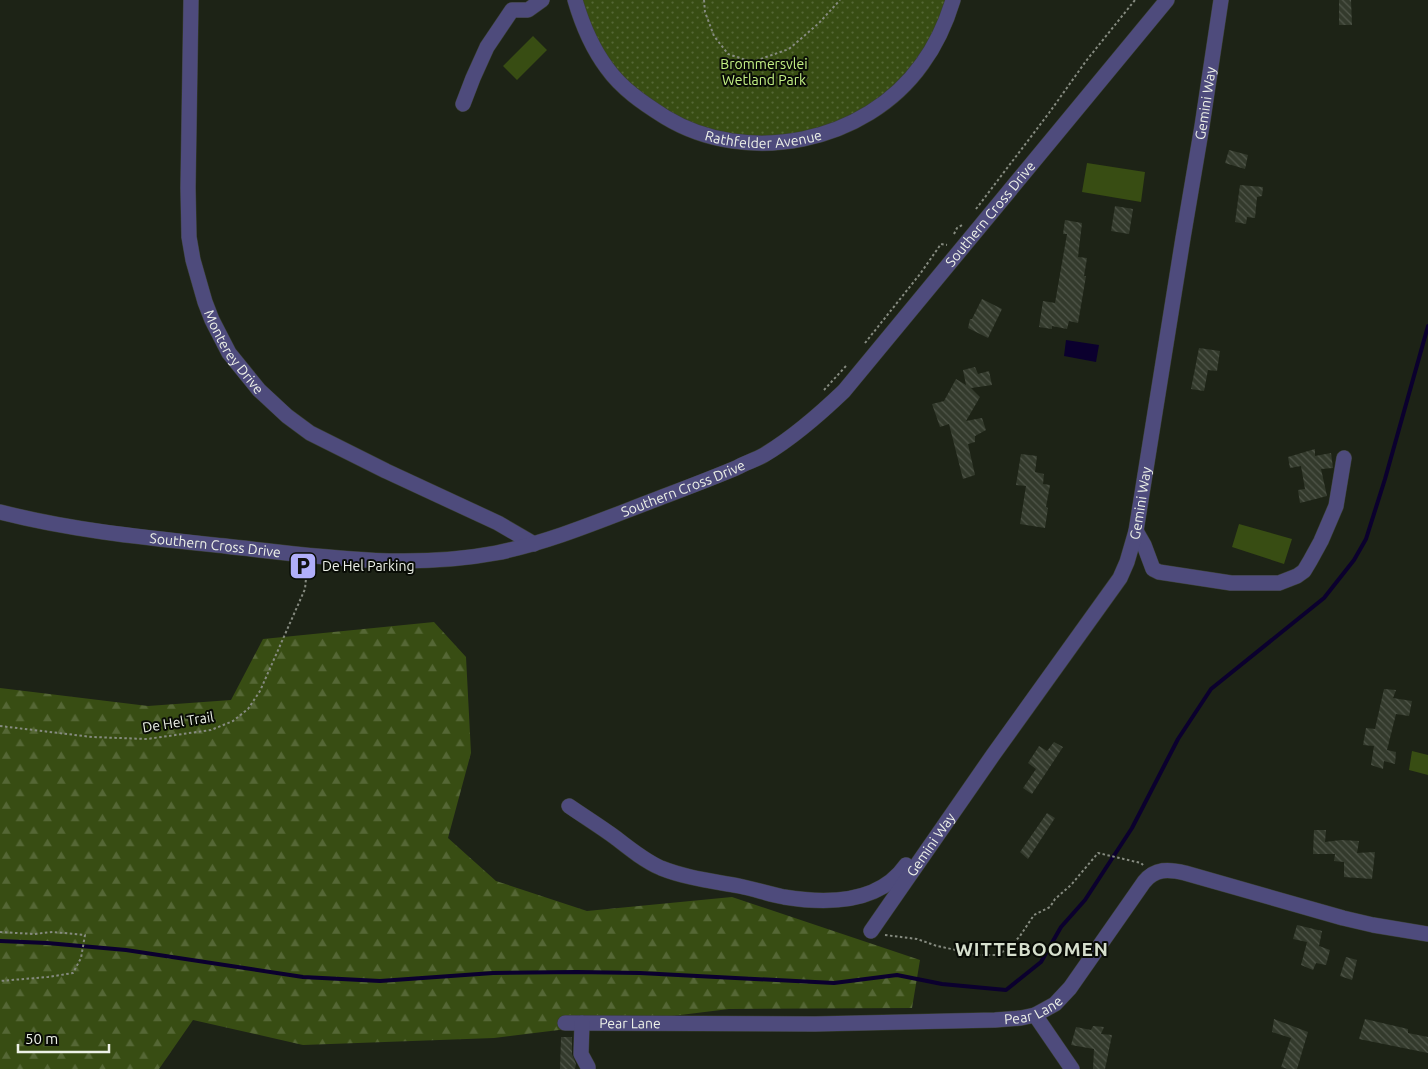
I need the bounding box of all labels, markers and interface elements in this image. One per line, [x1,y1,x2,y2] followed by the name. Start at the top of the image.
[720,56,808,88] park label: Brommersvlei Wetland Park
[1192,65,1219,141] street label: Gemini Way
[703,127,824,151] street label: Rathfelder Avenue
[942,158,1038,270] street label: Southern Cross Drive
[201,308,267,397] street label: Monterey Drive
[619,457,748,520] street label: Southern Cross Drive
[1126,465,1154,542] street label: Gemini Way
[149,530,282,560] street label: Southern Cross Drive
[288,551,318,581] parking icon: De Hel Parking
[322,558,414,574] place label: De Hel Parking
[141,708,215,736] street label: De Hel Trail
[903,810,959,880] street label: Gemini Way
[955,938,1109,960] district label: WITTEBOOMEN
[1003,993,1066,1027] street label: Pear Lane
[599,1015,661,1031] street label: Pear Lane
[18,1022,109,1054] scale bar
[25,1030,58,1047] text: 50 m

